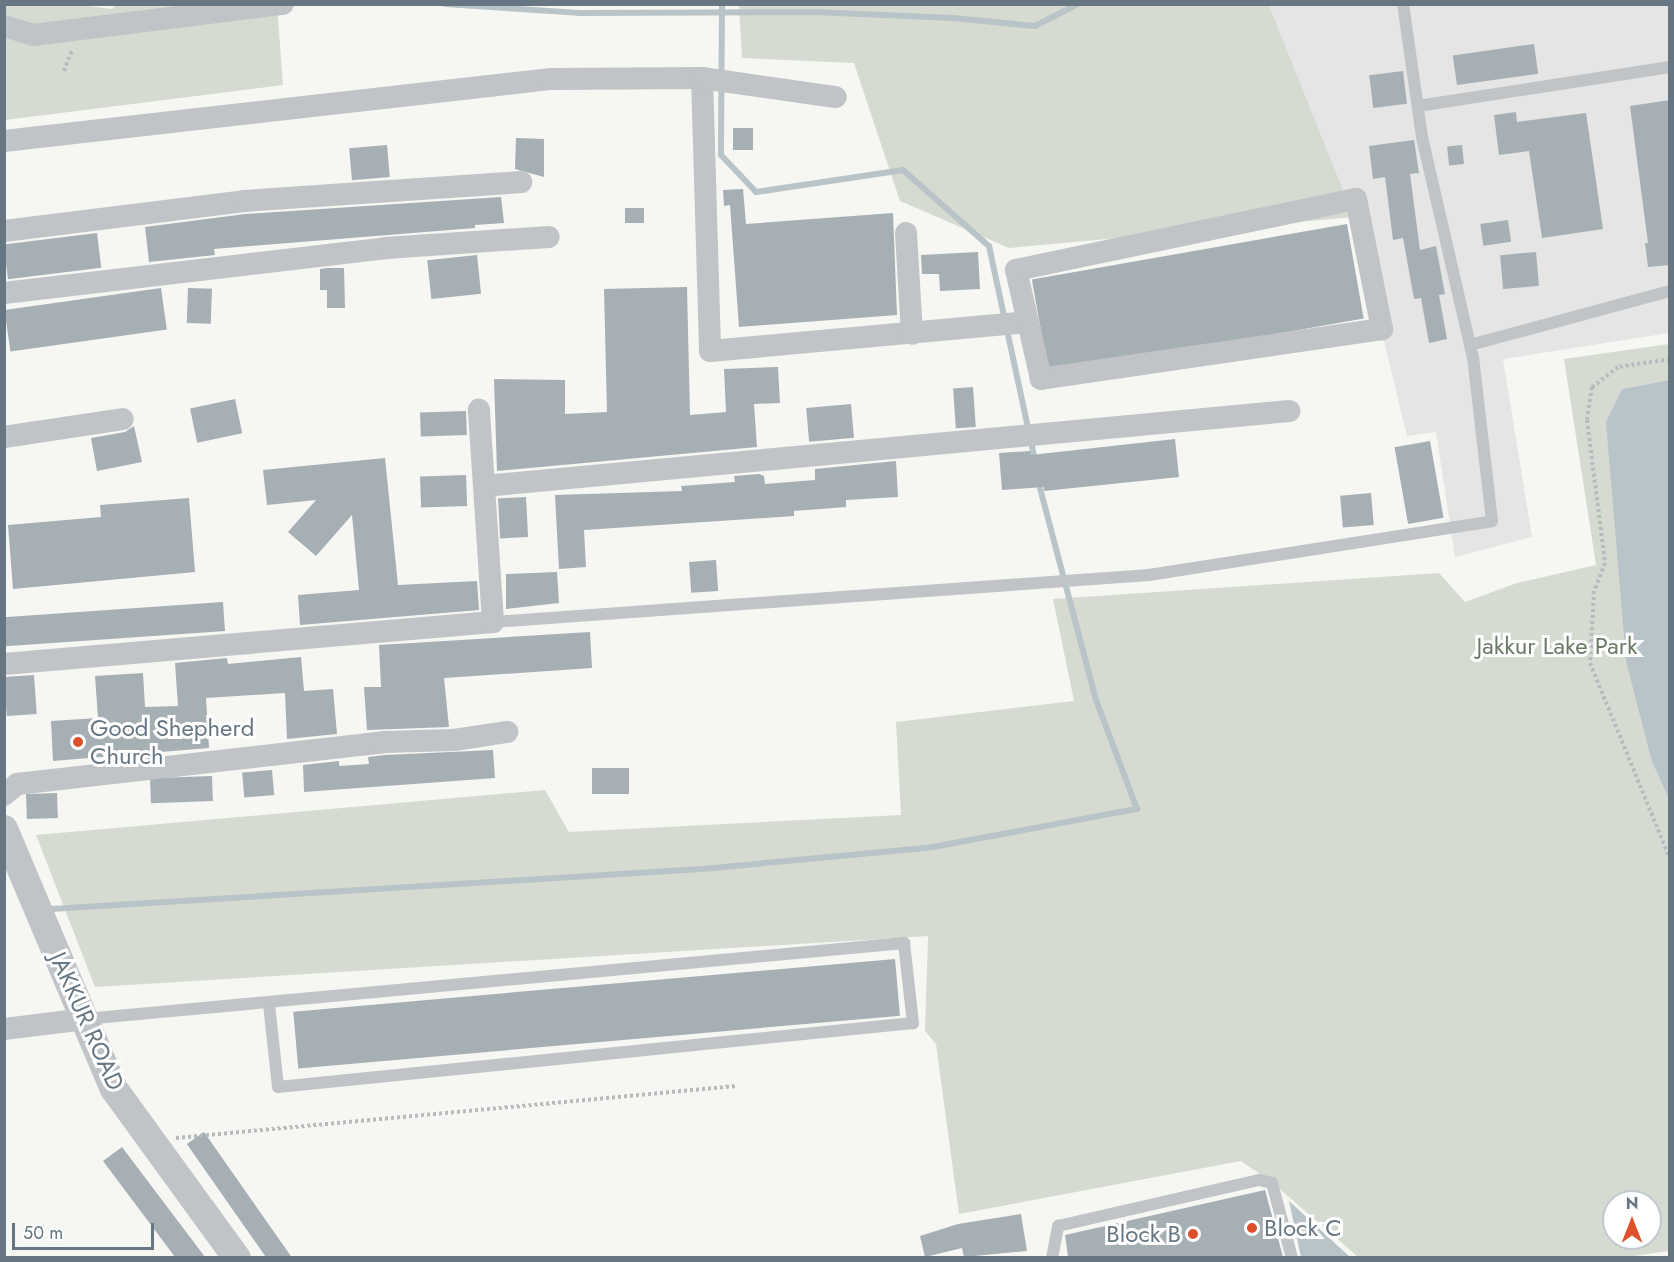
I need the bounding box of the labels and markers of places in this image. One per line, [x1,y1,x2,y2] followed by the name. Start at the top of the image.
[90,714,254,770] place label: Good Shepherd Church
[71,735,85,749] marker: Good Shepherd Church
[1264,1214,1342,1242] place label: Block C
[1106,1220,1181,1248] place label: Block B
[1245,1221,1259,1235] marker: Block C
[1186,1227,1200,1241] marker: Block B

